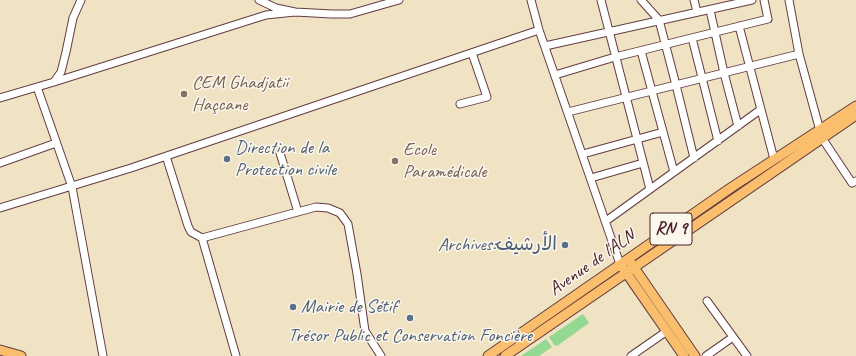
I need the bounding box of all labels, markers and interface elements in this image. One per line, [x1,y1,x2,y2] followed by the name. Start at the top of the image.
[192,72,288,116] place label: CEM Ghadjatii Haçcane
[179,89,189,99] marker: CEM Ghadjatii Haçcane
[235,137,336,181] place label: Direction de la Protection civile
[403,139,486,183] place label: Ecole Paramédicale
[222,154,232,164] marker: Direction de la Protection civile
[390,156,400,166] marker: Ecole Paramédicale
[650,213,692,245] road number: RN 9
[545,225,639,301] street label: Avenue de l'ALN
[438,234,557,256] place label: Archives:الأرشيف
[560,240,570,250] marker: Archives:الأرشيف
[301,296,397,318] place label: Mairie de Sétif
[288,302,298,312] marker: Mairie de Sétif
[405,313,415,323] marker: Trésor Public et Conservation Foncière
[288,325,532,347] place label: Trésor Public et Conservation Foncière

